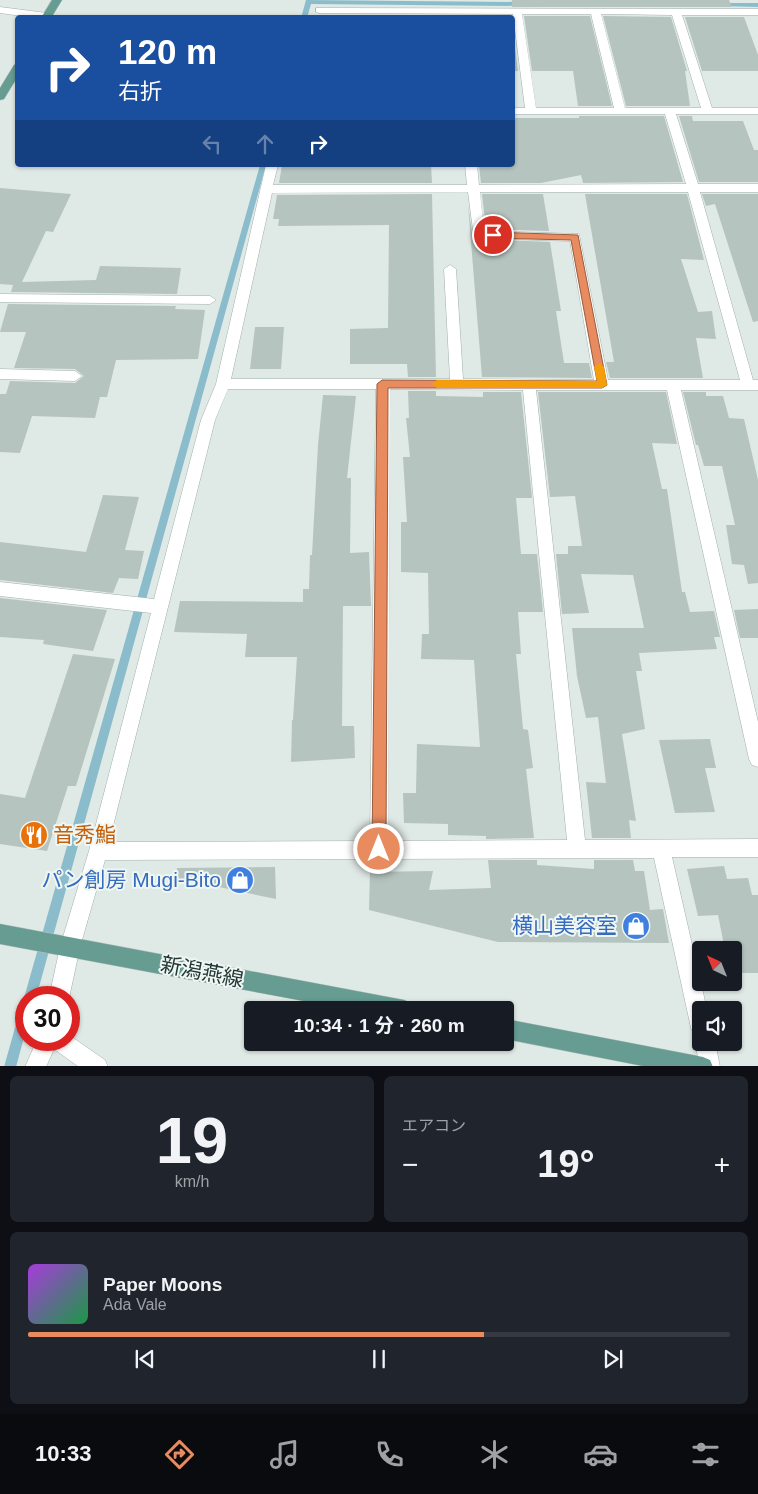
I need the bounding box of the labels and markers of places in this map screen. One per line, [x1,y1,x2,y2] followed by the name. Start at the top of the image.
[472,214,514,256] pin
[19,820,49,850] restaurant icon: 音秀鮨
[53,823,116,846] place label: 音秀鮨
[225,865,255,895] shop icon: パン創房 Mugi-Bito
[41,868,221,891] place label: パン創房 Mugi-Bito
[621,911,651,941] shop icon: 横山美容室
[512,914,617,937] place label: 横山美容室

